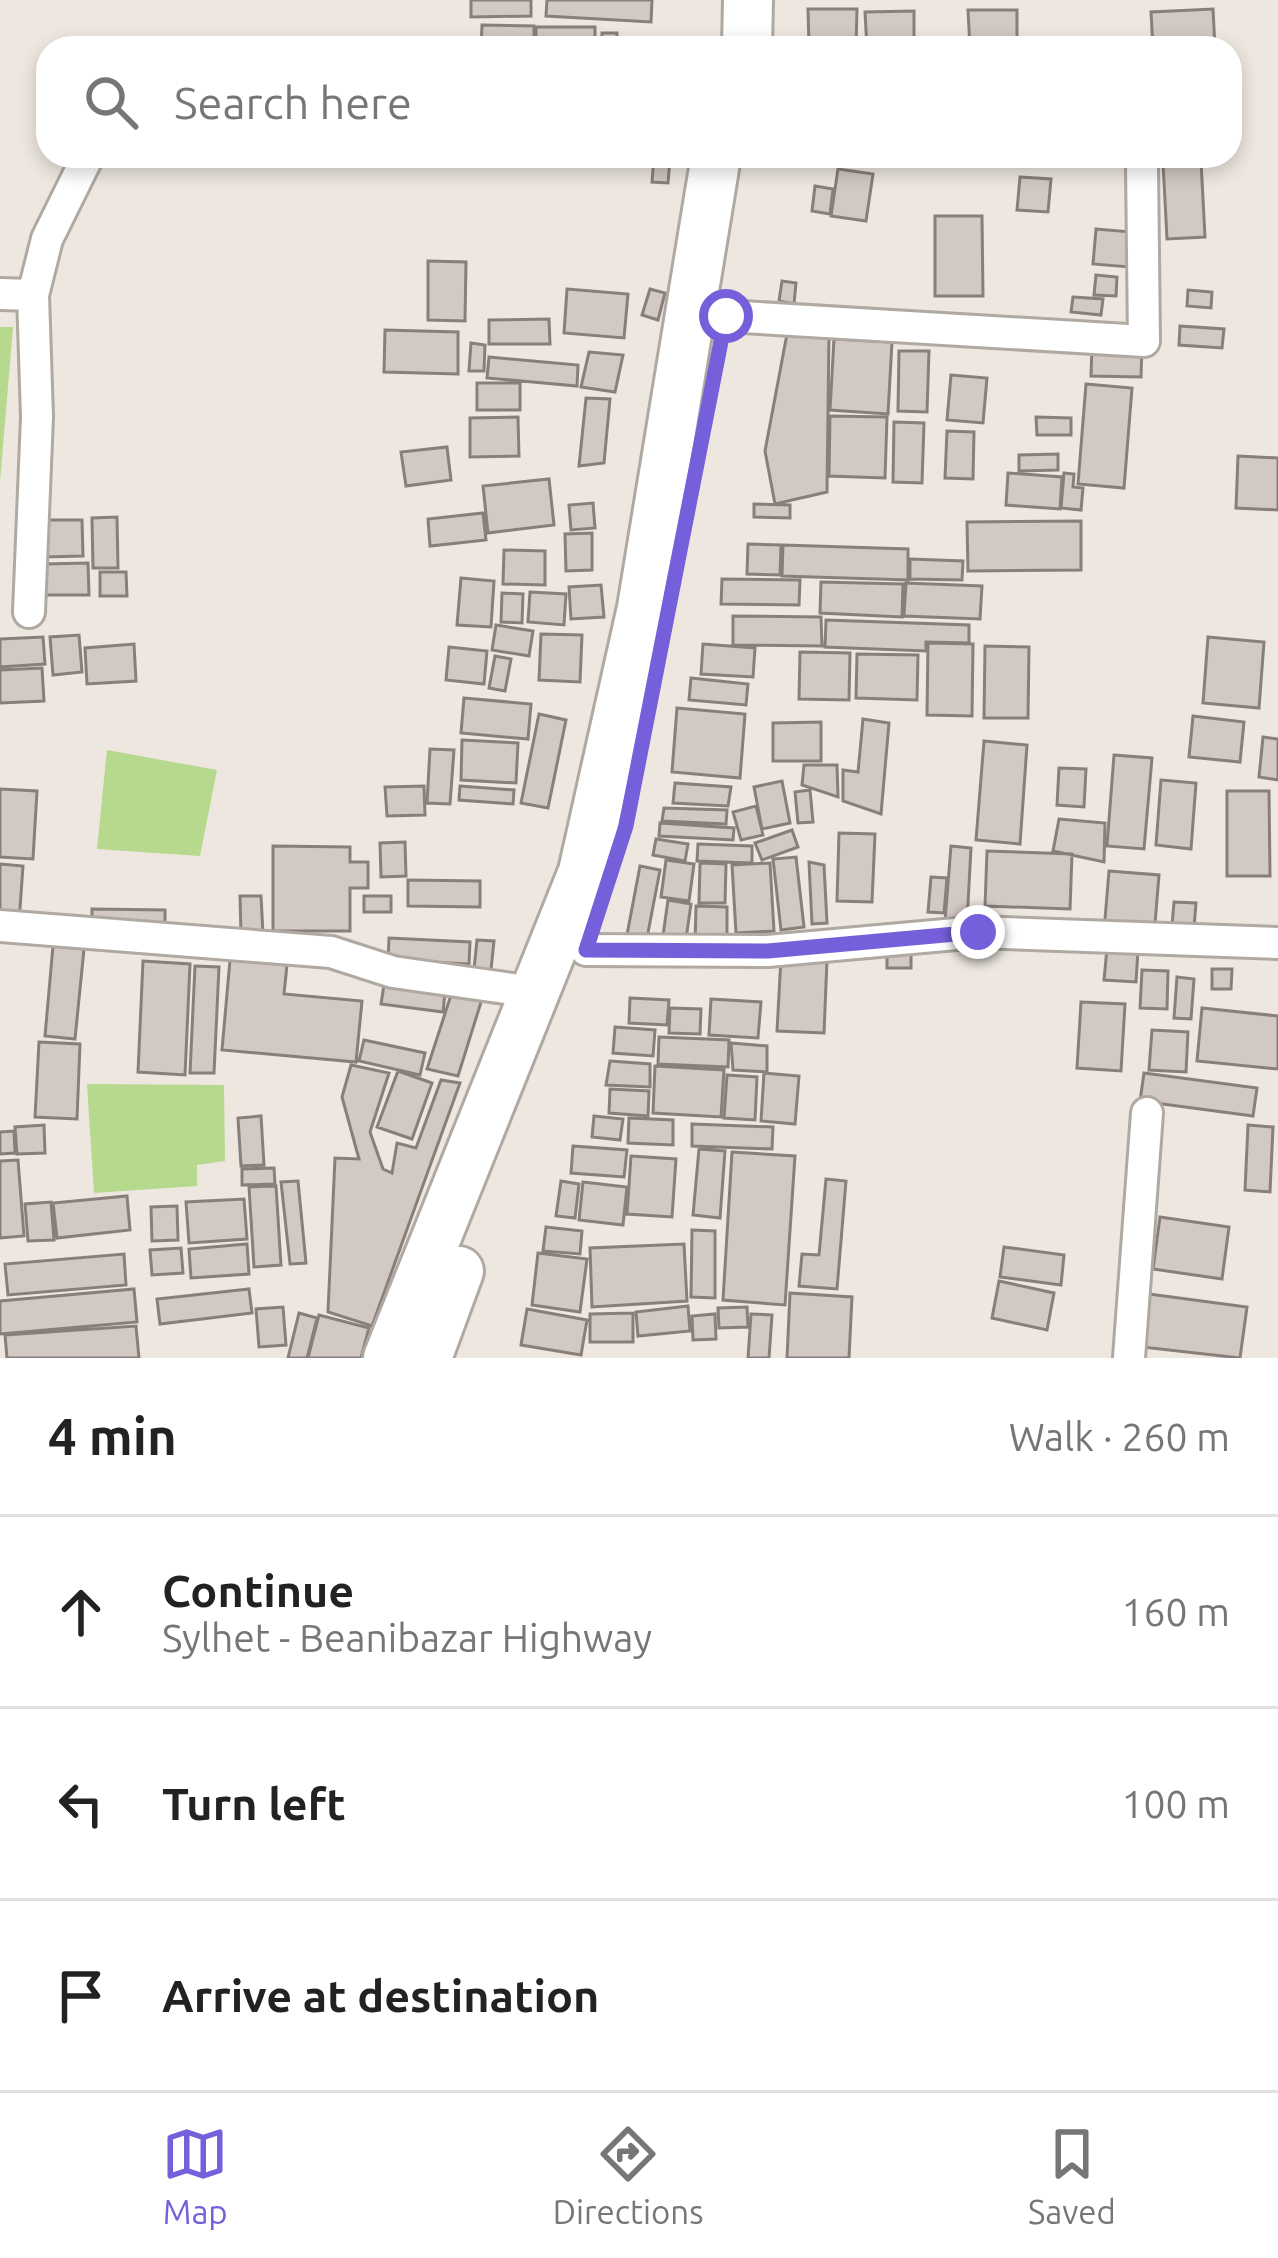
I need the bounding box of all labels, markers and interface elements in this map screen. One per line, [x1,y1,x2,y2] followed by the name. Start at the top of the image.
[36,36,1242,168] search box
[78,69,144,135] icon: search
[174,77,412,128] text: Search here
[699,289,753,343] route start
[951,905,1005,959] route end
[48,1407,177,1465] text: 4 min
[1009,1415,1230,1458] text: Walk · 260 m
[162,1565,354,1616] text: Continue
[48,1579,114,1645] icon: ahead
[1121,1590,1230,1633] text: 160 m
[162,1616,652,1659] text: Sylhet - Beanibazar Highway
[48,1771,114,1837] icon: left
[162,1778,346,1829] text: Turn left
[1121,1782,1230,1825] text: 100 m
[48,1963,114,2029] icon: arrive
[162,1970,599,2021] text: Arrive at destination
[162,2121,228,2230] tab: Map
[553,2121,703,2230] tab: Directions
[1028,2121,1116,2230] tab: Saved

